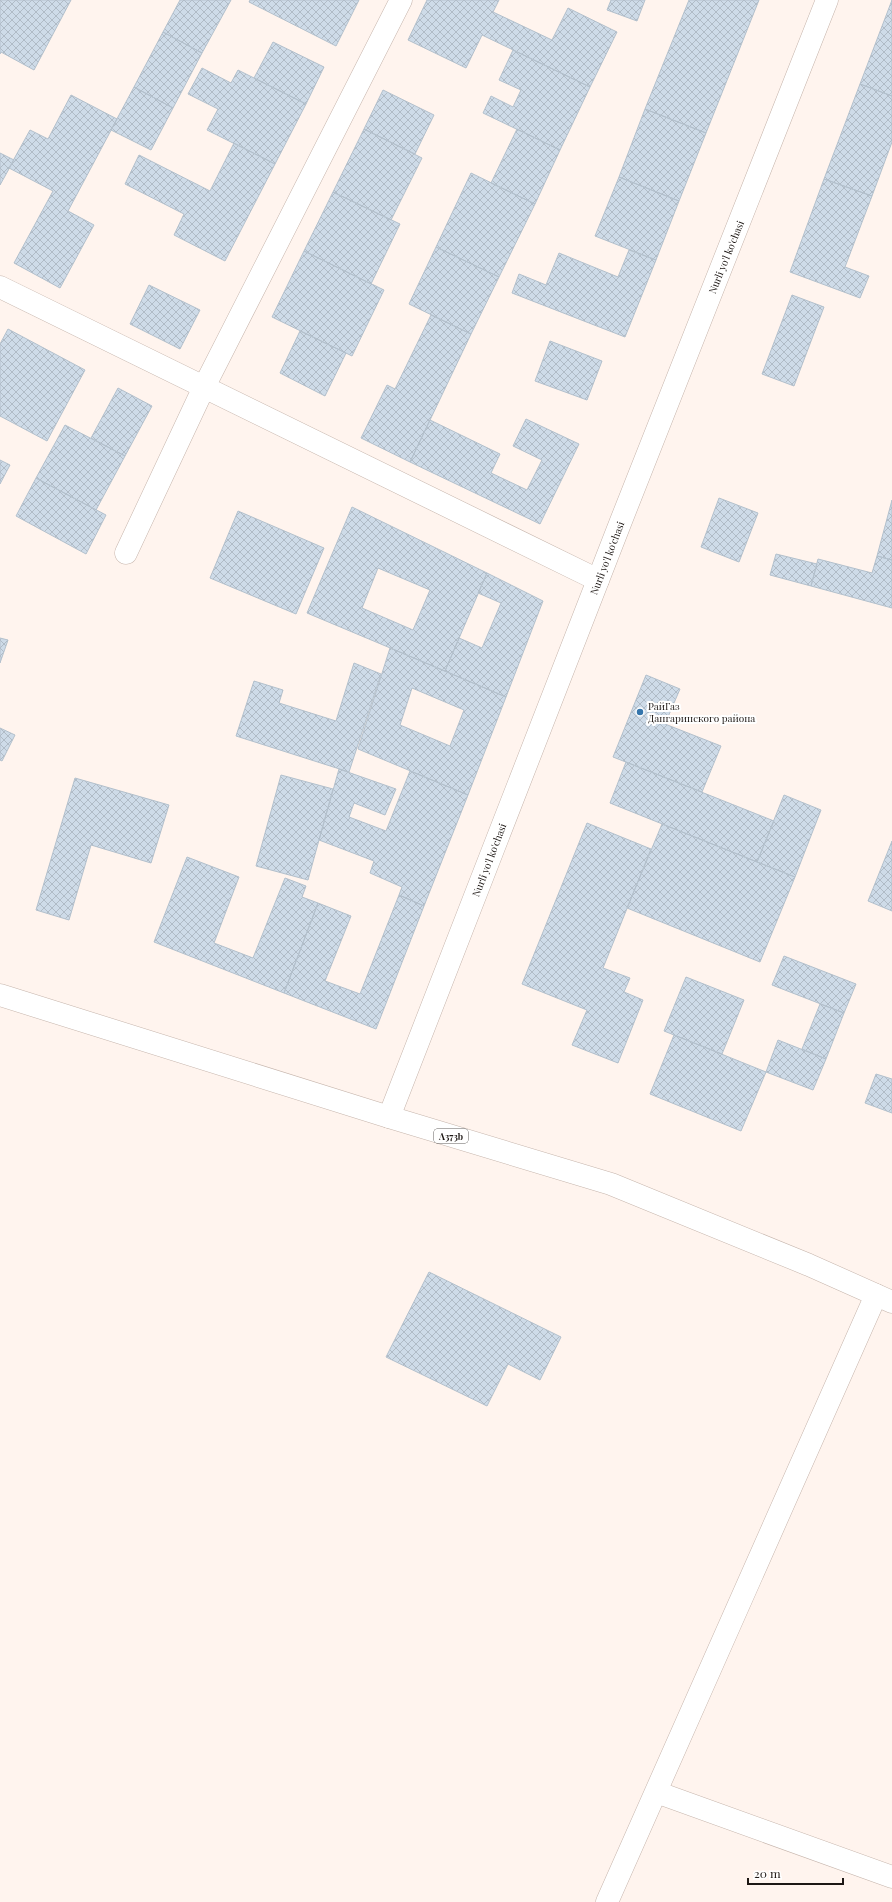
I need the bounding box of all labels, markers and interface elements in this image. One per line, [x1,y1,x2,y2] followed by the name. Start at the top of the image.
[705,218,747,296] street label: Nurli yo'l ko'chasi
[587,519,627,597] street label: Nurli yo'l ko'chasi
[648,699,755,725] place label: РайГаз Дангаринского района
[635,707,645,717] marker: РайГаз Дангаринского района
[469,821,509,899] street label: Nurli yo'l ko'chasi
[434,1129,468,1143] road number: A373b
[748,1860,843,1886] scale bar
[754,1865,781,1881] text: 20 m

